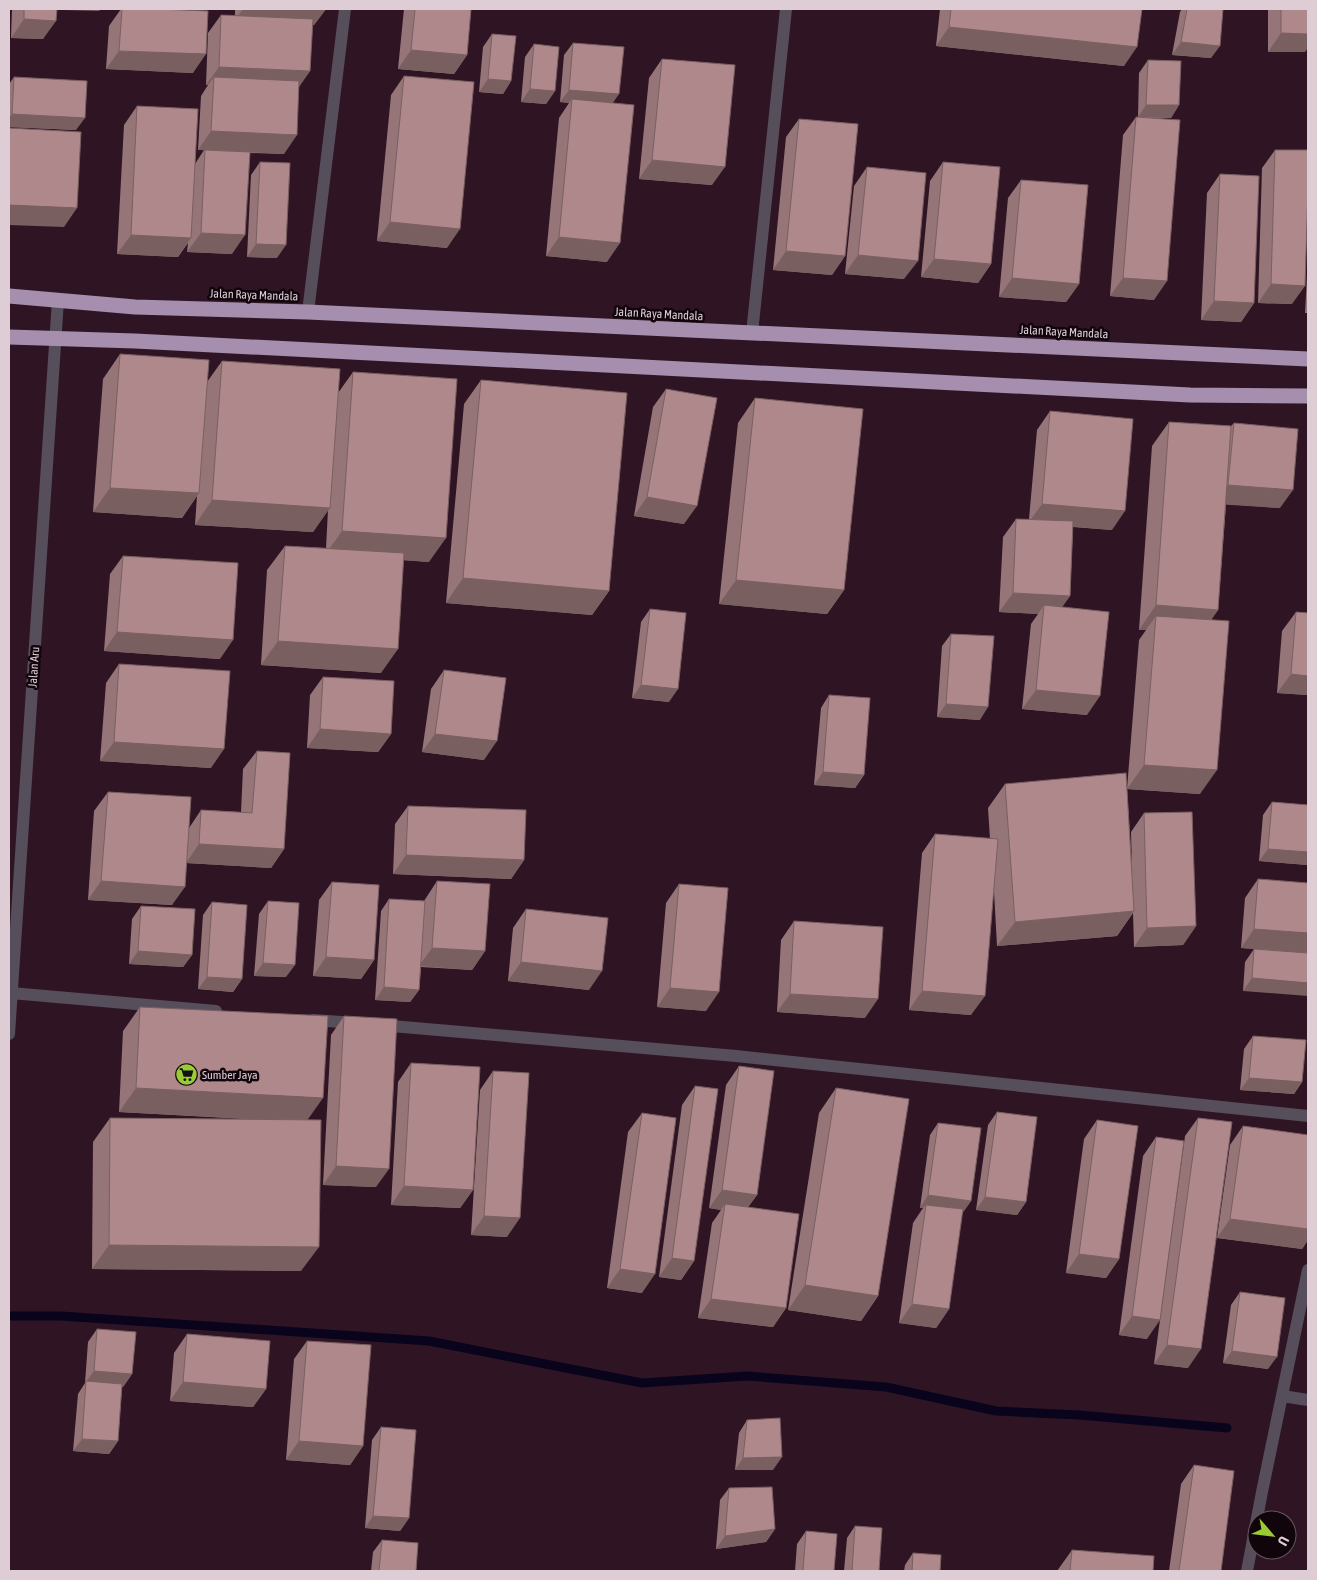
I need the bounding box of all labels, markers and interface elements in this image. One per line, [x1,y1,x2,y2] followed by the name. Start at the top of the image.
[209,286,299,304] street label: Jalan Raya Mandala
[614,305,704,323] street label: Jalan Raya Mandala
[1019,323,1109,341] street label: Jalan Raya Mandala
[26,646,42,688] street label: Jalan Aru
[174,1063,198,1087] supermarket icon: Sumber Jaya
[202,1068,258,1082] place label: Sumber Jaya
[1247,1510,1297,1560] north arrow
[1274,1534,1292,1549] text: U

